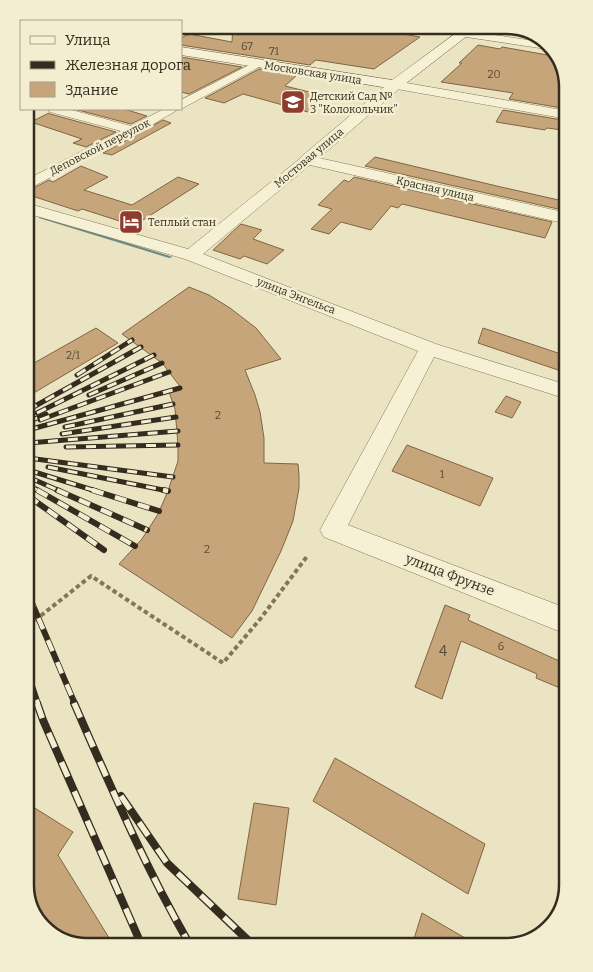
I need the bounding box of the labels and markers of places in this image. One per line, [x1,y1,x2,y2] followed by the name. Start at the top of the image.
[280,89,306,115] school or university icon: Детский Сад № 3 "Колокольчик"
[310,90,398,116] place label: Детский Сад № 3 "Колокольчик"
[118,209,144,235] hotel icon: Теплый стан
[148,216,216,229] place label: Теплый стан

